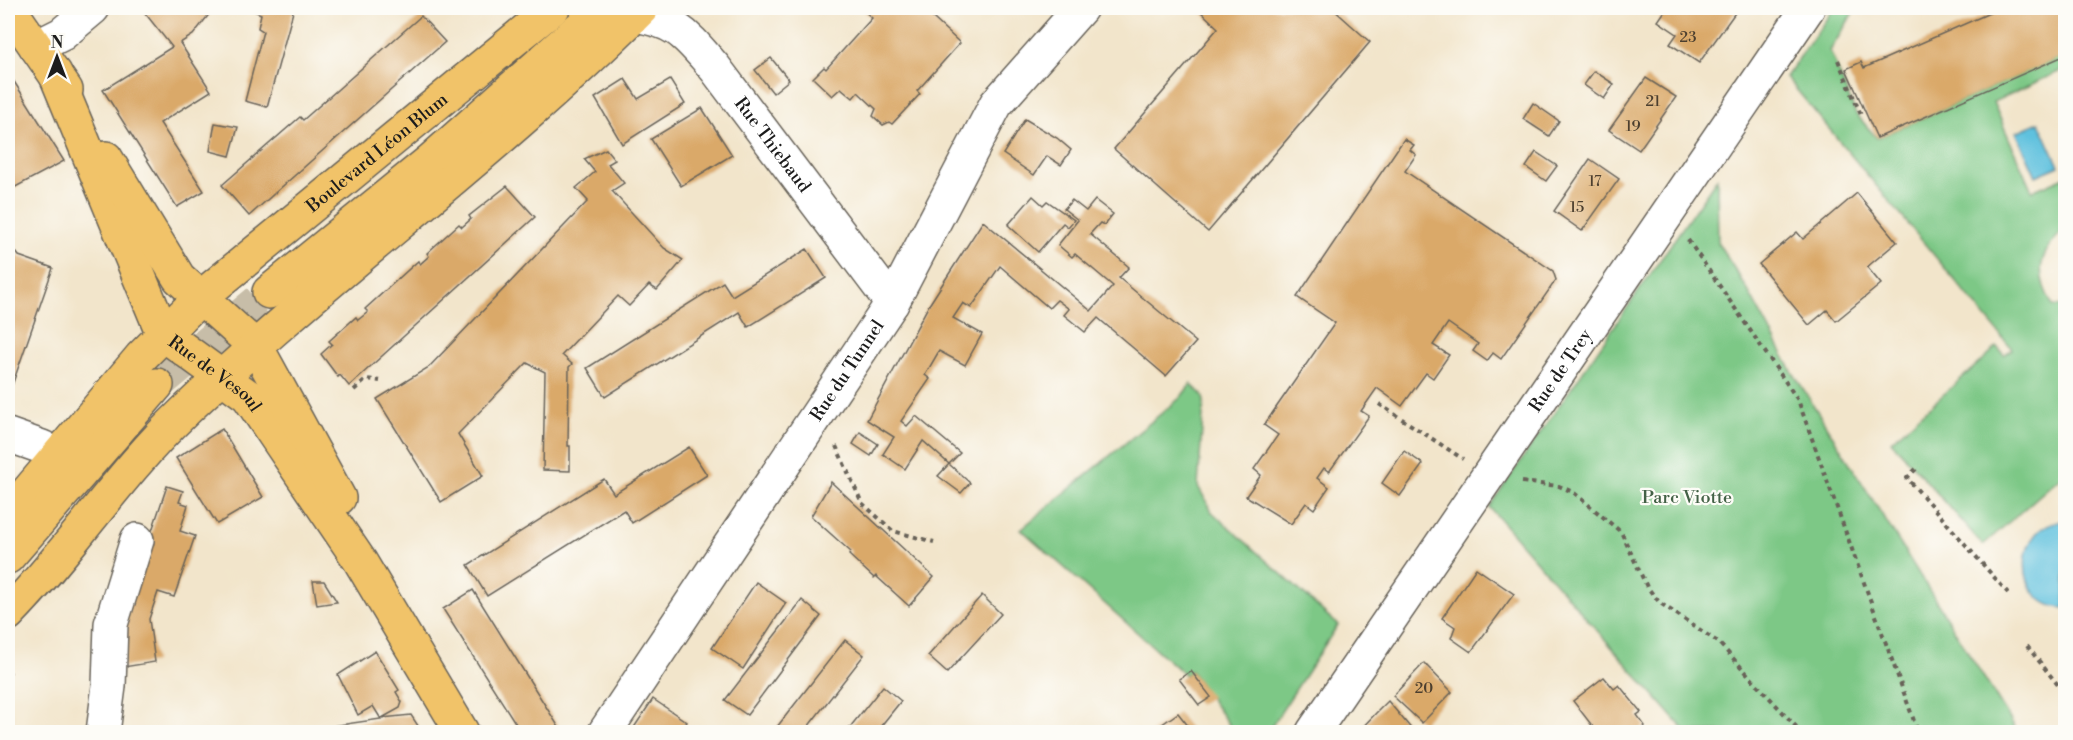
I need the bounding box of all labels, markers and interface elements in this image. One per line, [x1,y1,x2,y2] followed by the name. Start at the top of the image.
[27,27,87,87] north arrow
[1680,28,1696,47] house number: 23
[51,33,64,53] text: N
[301,87,453,218] street label: Boulevard Léon Blum
[729,92,817,198] street label: Rue Thiebaud
[1645,92,1661,111] house number: 21
[1625,117,1641,136] house number: 19
[1588,172,1602,191] house number: 17
[1570,198,1584,217] house number: 15
[805,315,889,426] street label: Rue du Tunnel
[1524,324,1597,417] street label: Rue de Trey
[164,330,267,417] street label: Rue de Vesoul
[1642,486,1732,509] park label: Parc Viotte
[1415,679,1433,698] house number: 20

